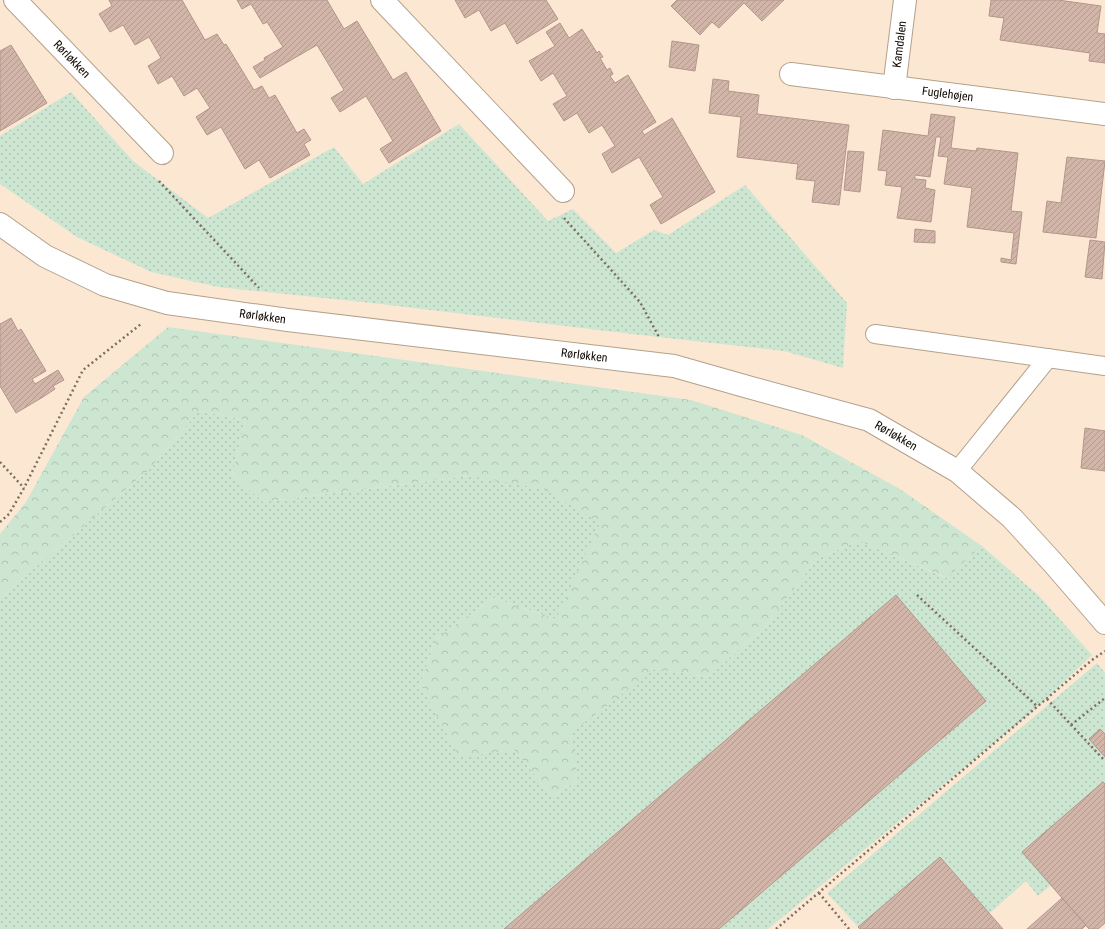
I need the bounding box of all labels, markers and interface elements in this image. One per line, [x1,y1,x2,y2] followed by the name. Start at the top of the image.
[890,20,909,69] street label: Kamdalen
[51,37,93,81] street label: Rørløkken
[921,84,974,104] street label: Fuglehøjen
[238,306,287,327] street label: Rørløkken
[560,346,609,365] street label: Rørløkken
[872,418,920,454] street label: Rørløkken

